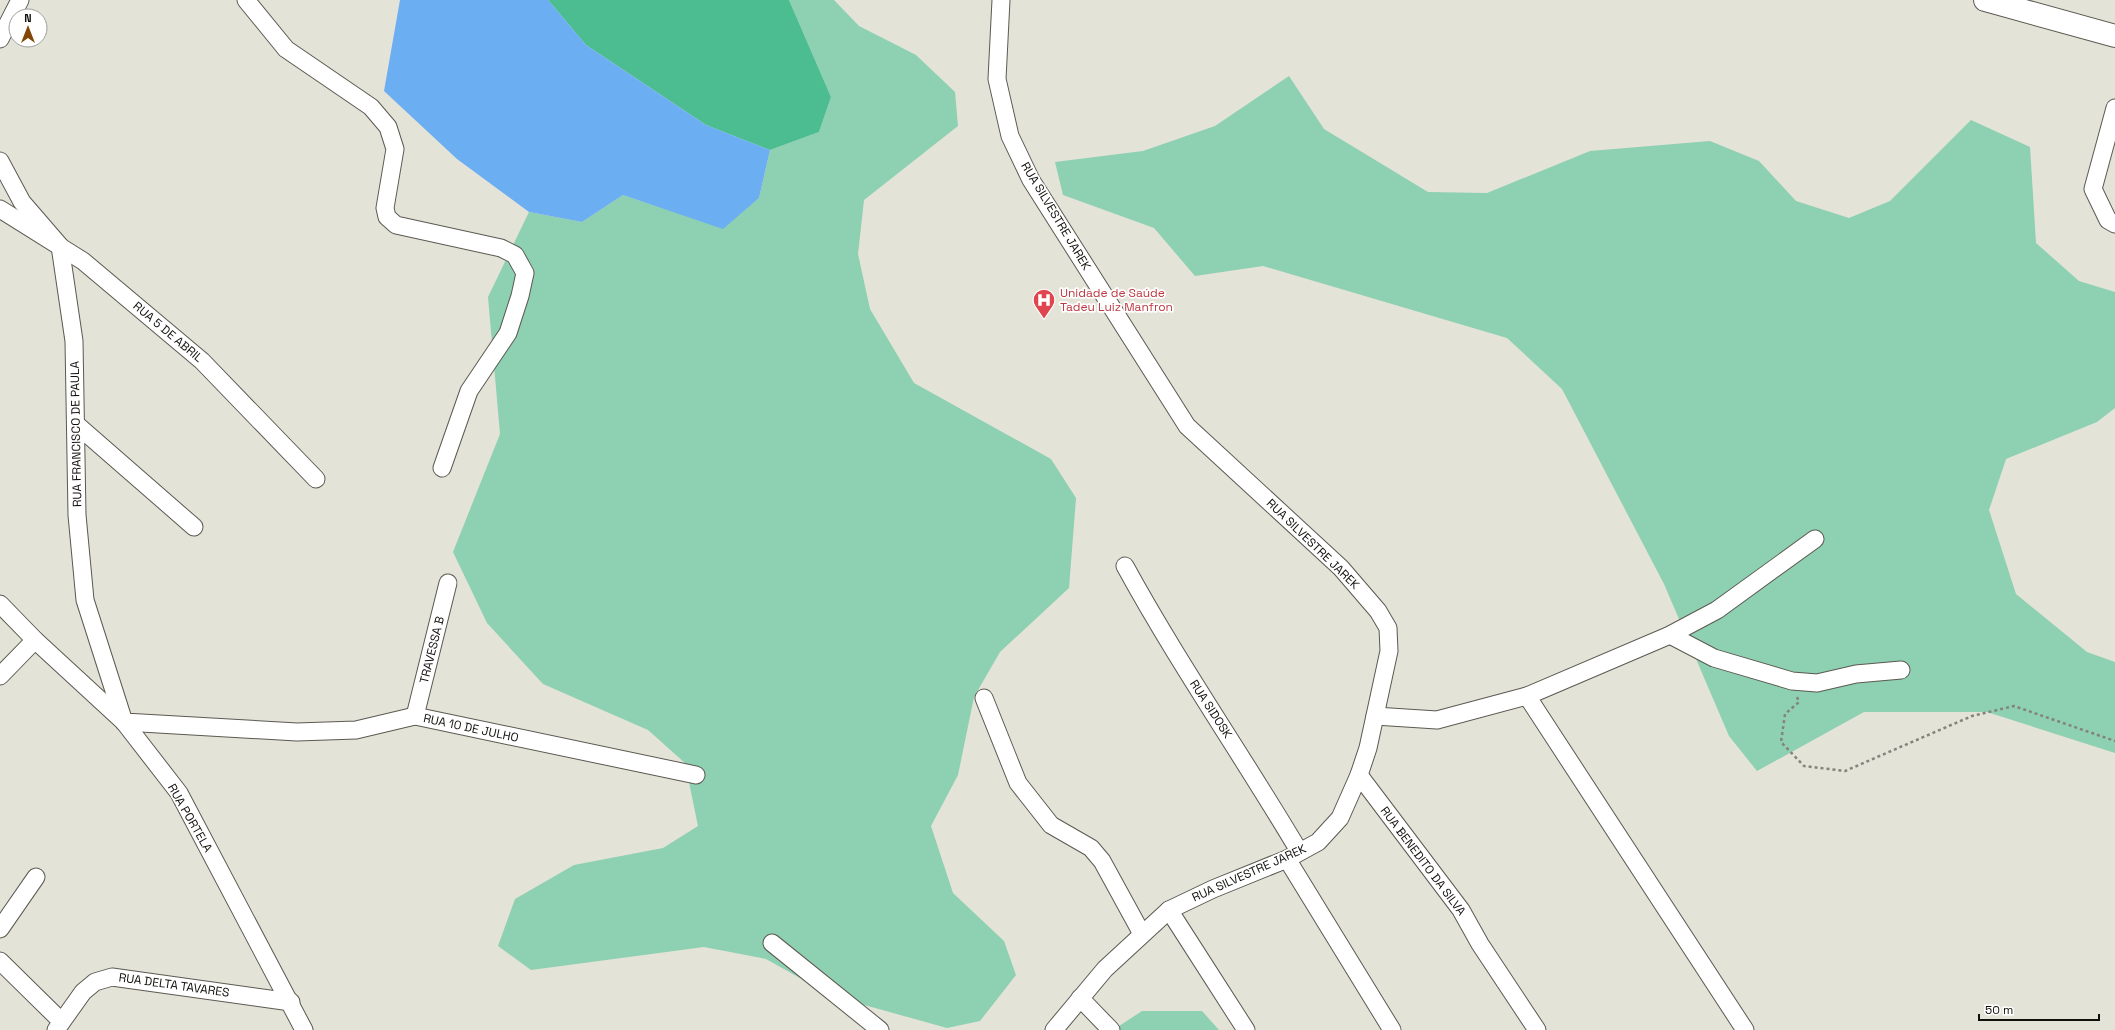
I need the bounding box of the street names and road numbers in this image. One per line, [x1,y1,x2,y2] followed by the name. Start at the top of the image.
[1017,159,1095,274] street label: RUA SILVESTRE JAREK
[130,298,207,366] street label: RUA 5 DE ABRIL
[67,360,85,507] street label: RUA FRANCISCO DE PAULA
[1263,495,1363,593] street label: RUA SILVESTRE JAREK
[416,615,448,685] street label: TRAVESSA B
[1186,677,1236,742] street label: RUA SIDOSK
[422,710,520,746] street label: RUA 10 DE JULHO
[164,781,216,856] street label: RUA PORTELA
[1377,803,1470,919] street label: RUA BENEDITO DA SILVA
[1189,840,1309,905] street label: RUA SILVESTRE JAREK
[118,969,230,1001] street label: RUA DELTA TAVARES

